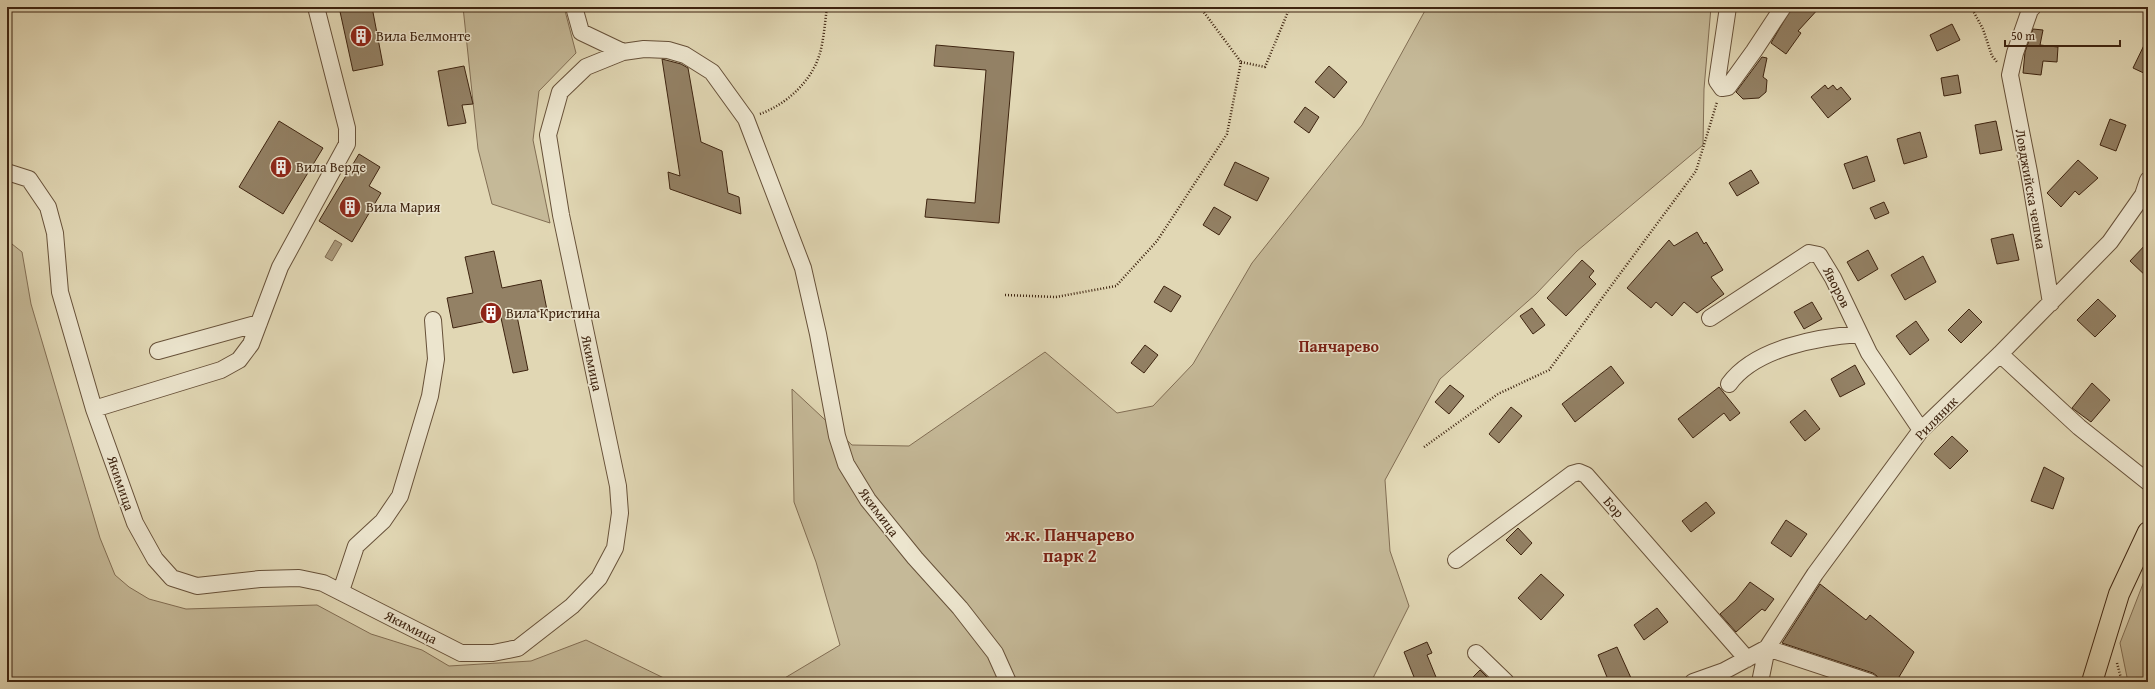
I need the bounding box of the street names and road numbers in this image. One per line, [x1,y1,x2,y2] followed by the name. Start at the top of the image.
[2011,127,2051,251] street label: Ловджийска чешма
[1818,262,1856,311] street label: Яворов
[576,332,608,393] street label: Якимица
[1910,391,1963,445] street label: Риляник
[102,452,140,513] street label: Якимица
[853,482,904,541] street label: Якимица
[1599,492,1629,522] street label: Бор
[380,605,441,649] street label: Якимица

